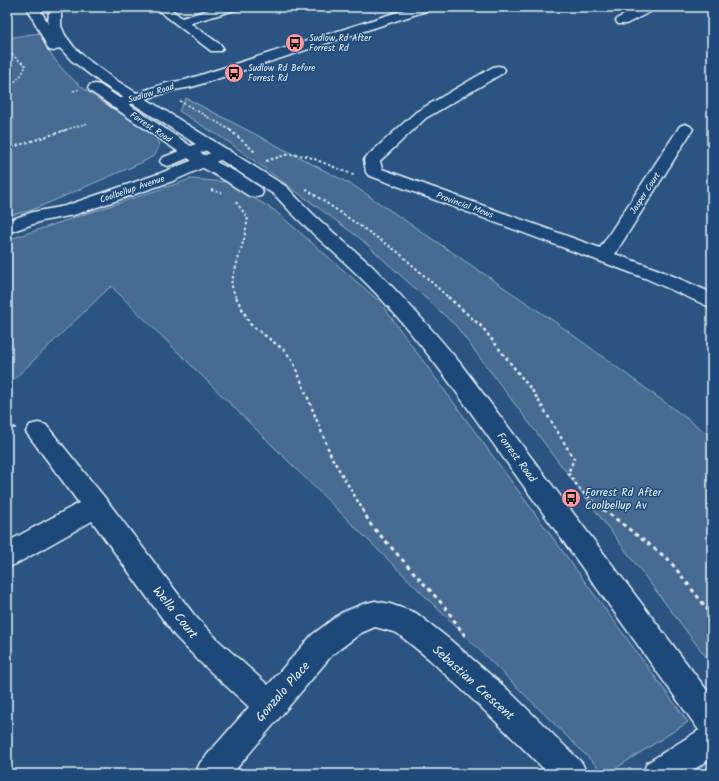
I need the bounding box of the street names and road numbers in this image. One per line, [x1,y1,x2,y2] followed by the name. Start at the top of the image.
[126,79,177,108] street label: Sudlow Road
[127,108,175,147] street label: Forrest Road
[626,169,665,217] street label: Jasper Court
[98,171,167,208] street label: Coolbellup Avenue
[434,188,496,223] street label: Provincial Mews
[492,429,541,487] street label: Forrest Road
[147,582,203,645] street label: Wella Court
[427,640,520,727] street label: Sebastian Crescent
[251,657,316,727] street label: Gonzalo Place

